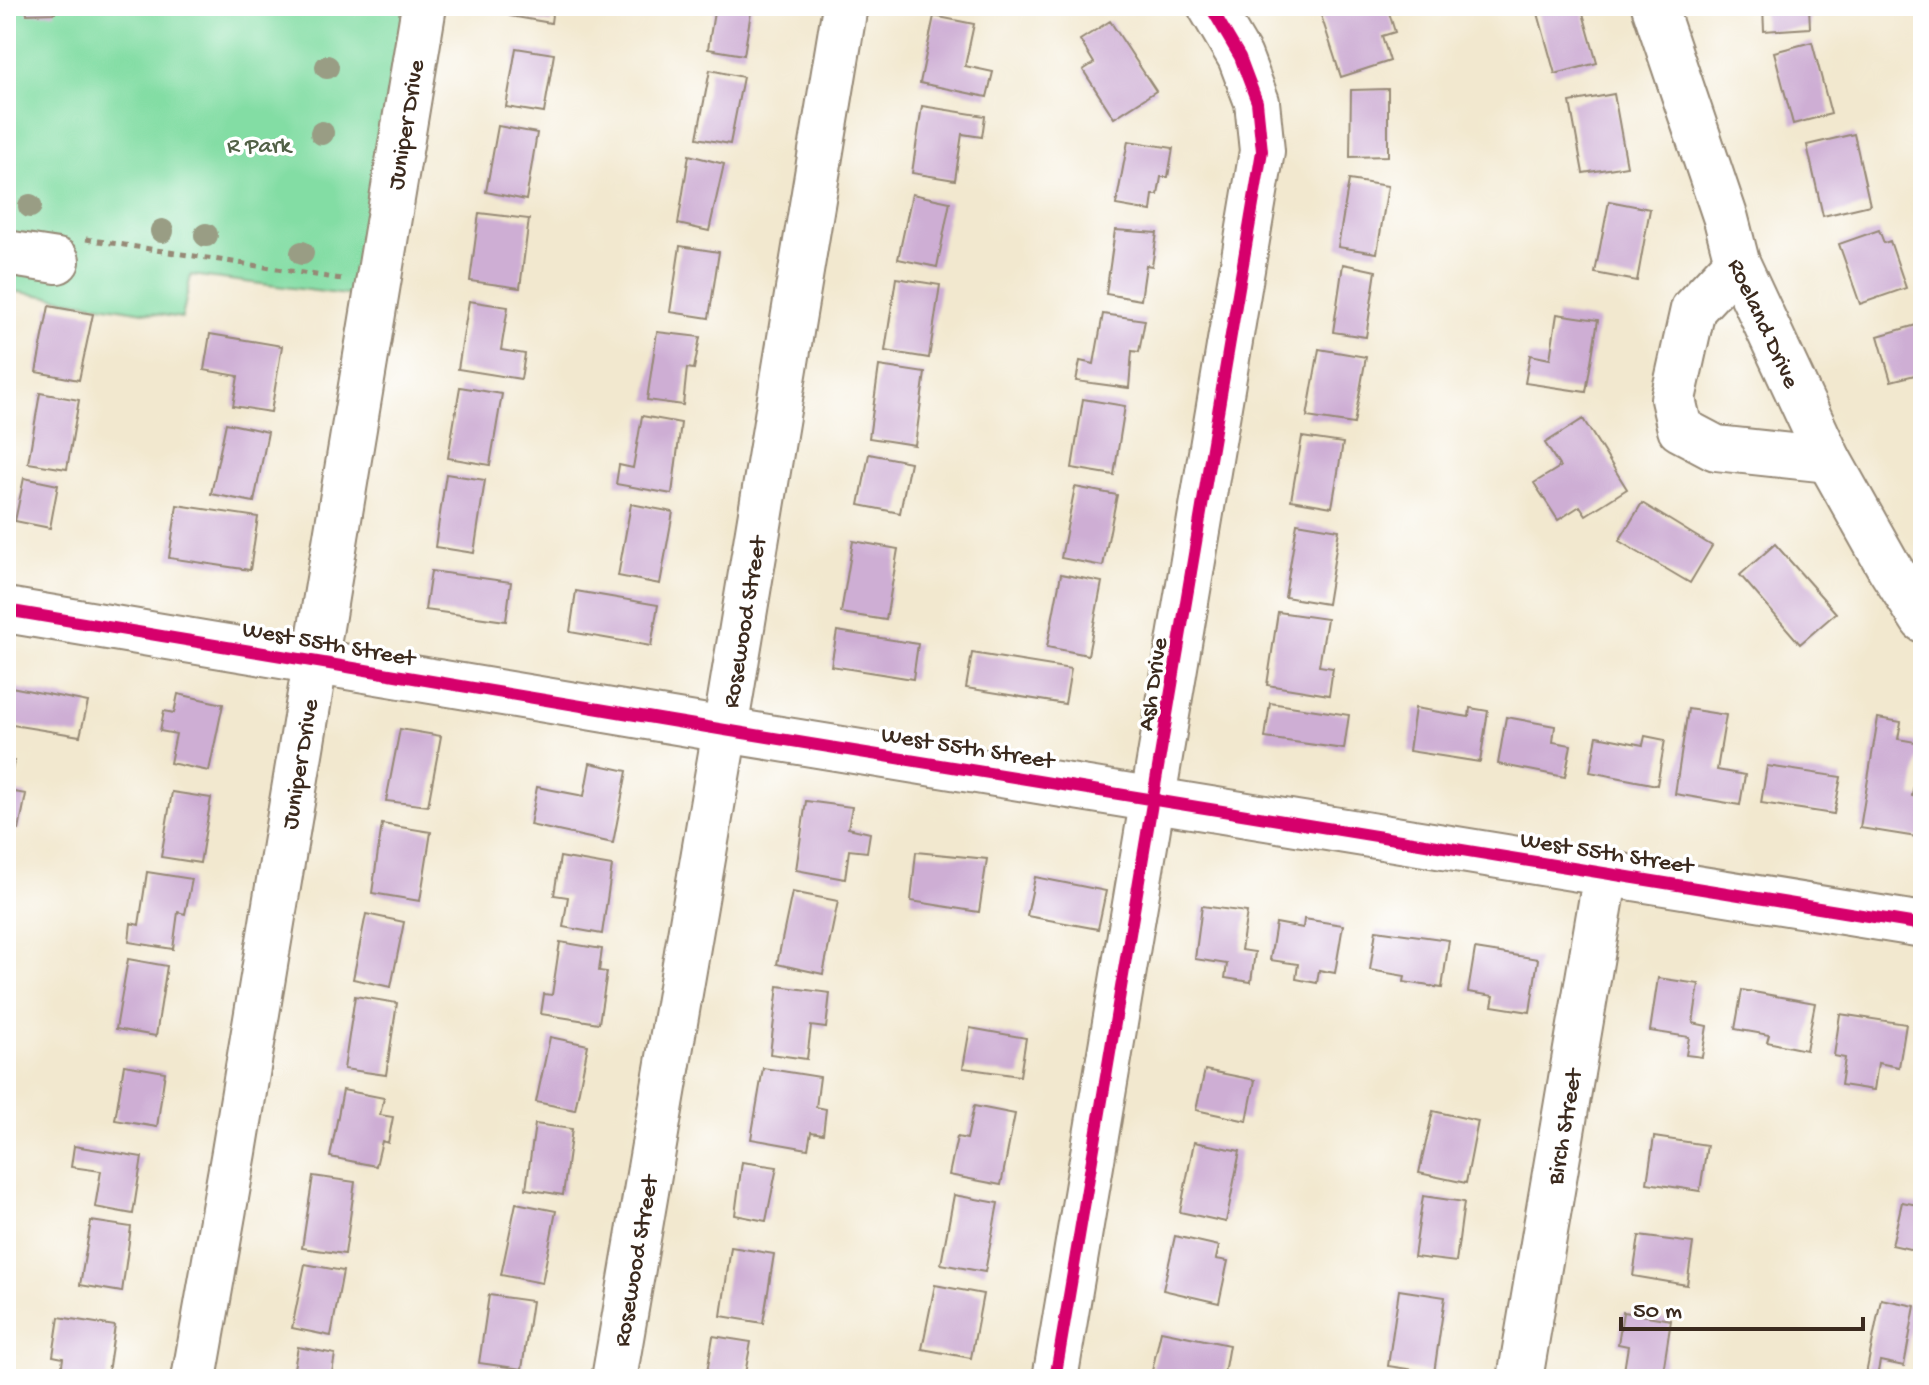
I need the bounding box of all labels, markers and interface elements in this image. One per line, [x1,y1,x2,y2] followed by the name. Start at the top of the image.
[383,57,433,192] street label: Juniper Drive
[227,133,293,162] park label: R Park
[1719,255,1805,394] street label: Roeland Drive
[718,532,775,710] street label: Rosewood Street
[240,616,419,675] street label: West 55th Street
[1133,635,1176,733] street label: Ash Drive
[277,697,327,832] street label: Juniper Drive
[879,721,1058,778] street label: West 55th Street
[1518,826,1697,883] street label: West 55th Street
[1542,1065,1591,1188] street label: Birch Street
[609,1171,667,1349] street label: Rosewood Street
[1621,1281,1863,1331] scale bar
[1633,1298,1682,1327] text: 50 m

